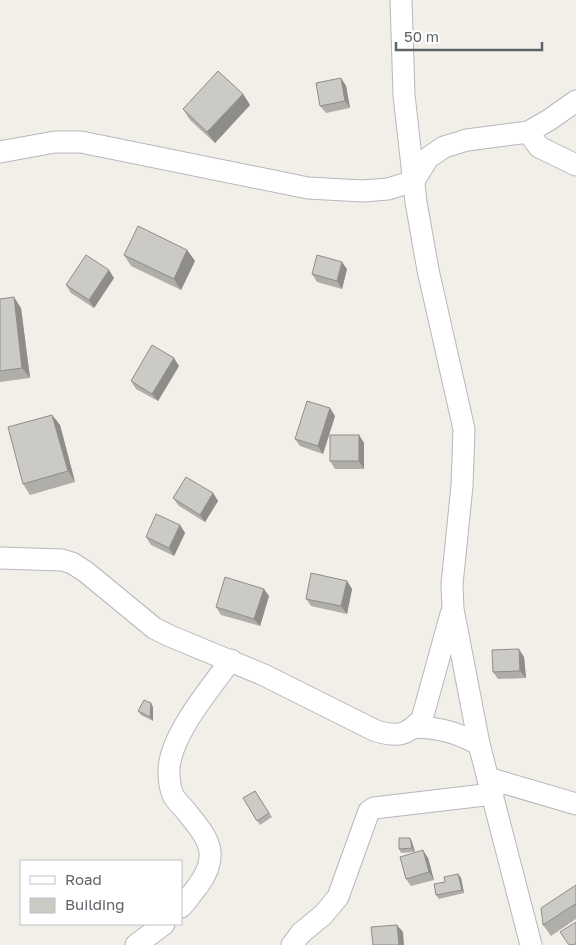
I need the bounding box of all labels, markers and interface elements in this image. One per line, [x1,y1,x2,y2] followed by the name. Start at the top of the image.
[396,20,542,52] scale bar
[404,27,439,45] text: 50 m
[20,860,182,925] legend
[65,870,102,888] text: Road
[65,895,125,913] text: Building

